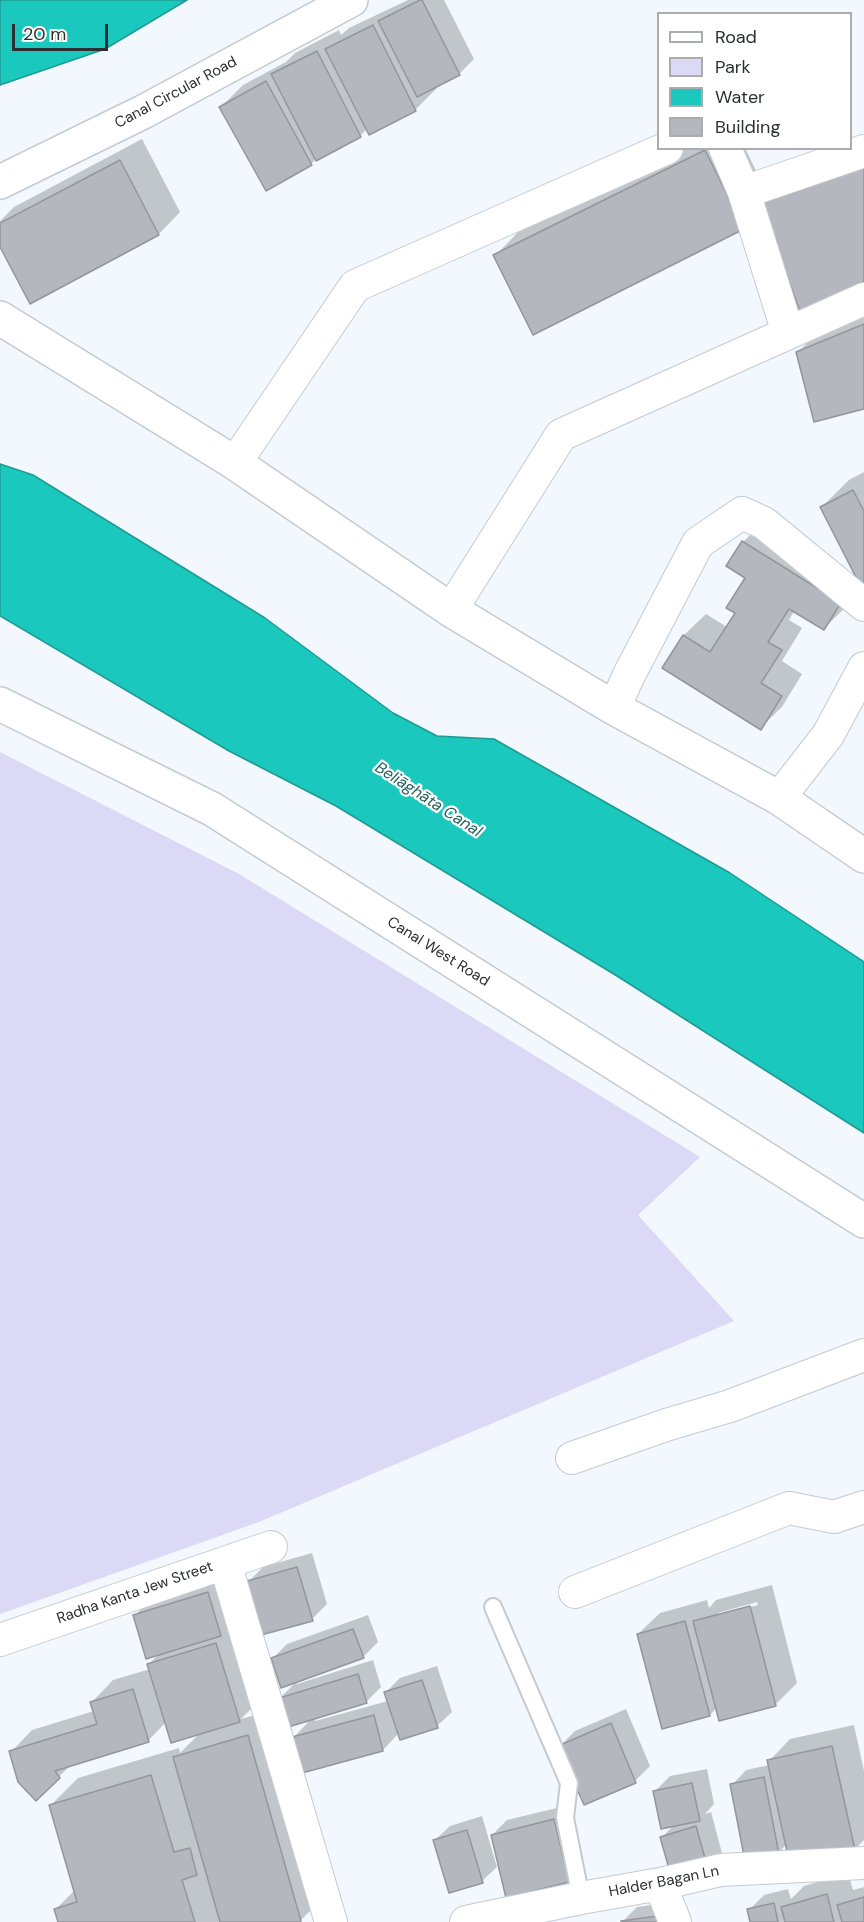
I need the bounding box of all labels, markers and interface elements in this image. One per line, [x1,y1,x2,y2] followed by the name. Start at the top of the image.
[15,12,111,50] scale bar
[657,12,852,150] legend
[23,22,66,46] text: 20 m
[715,25,757,49] text: Road
[112,53,240,133] street label: Canal Circular Road
[715,55,751,79] text: Park
[715,85,765,109] text: Water
[715,115,780,139] text: Building
[371,758,485,842] water label: Beliāghāta Canal
[383,913,493,991] street label: Canal West Road
[55,1558,215,1628] street label: Radha Kanta Jew Street
[607,1862,721,1902] street label: Halder Bagan Ln

